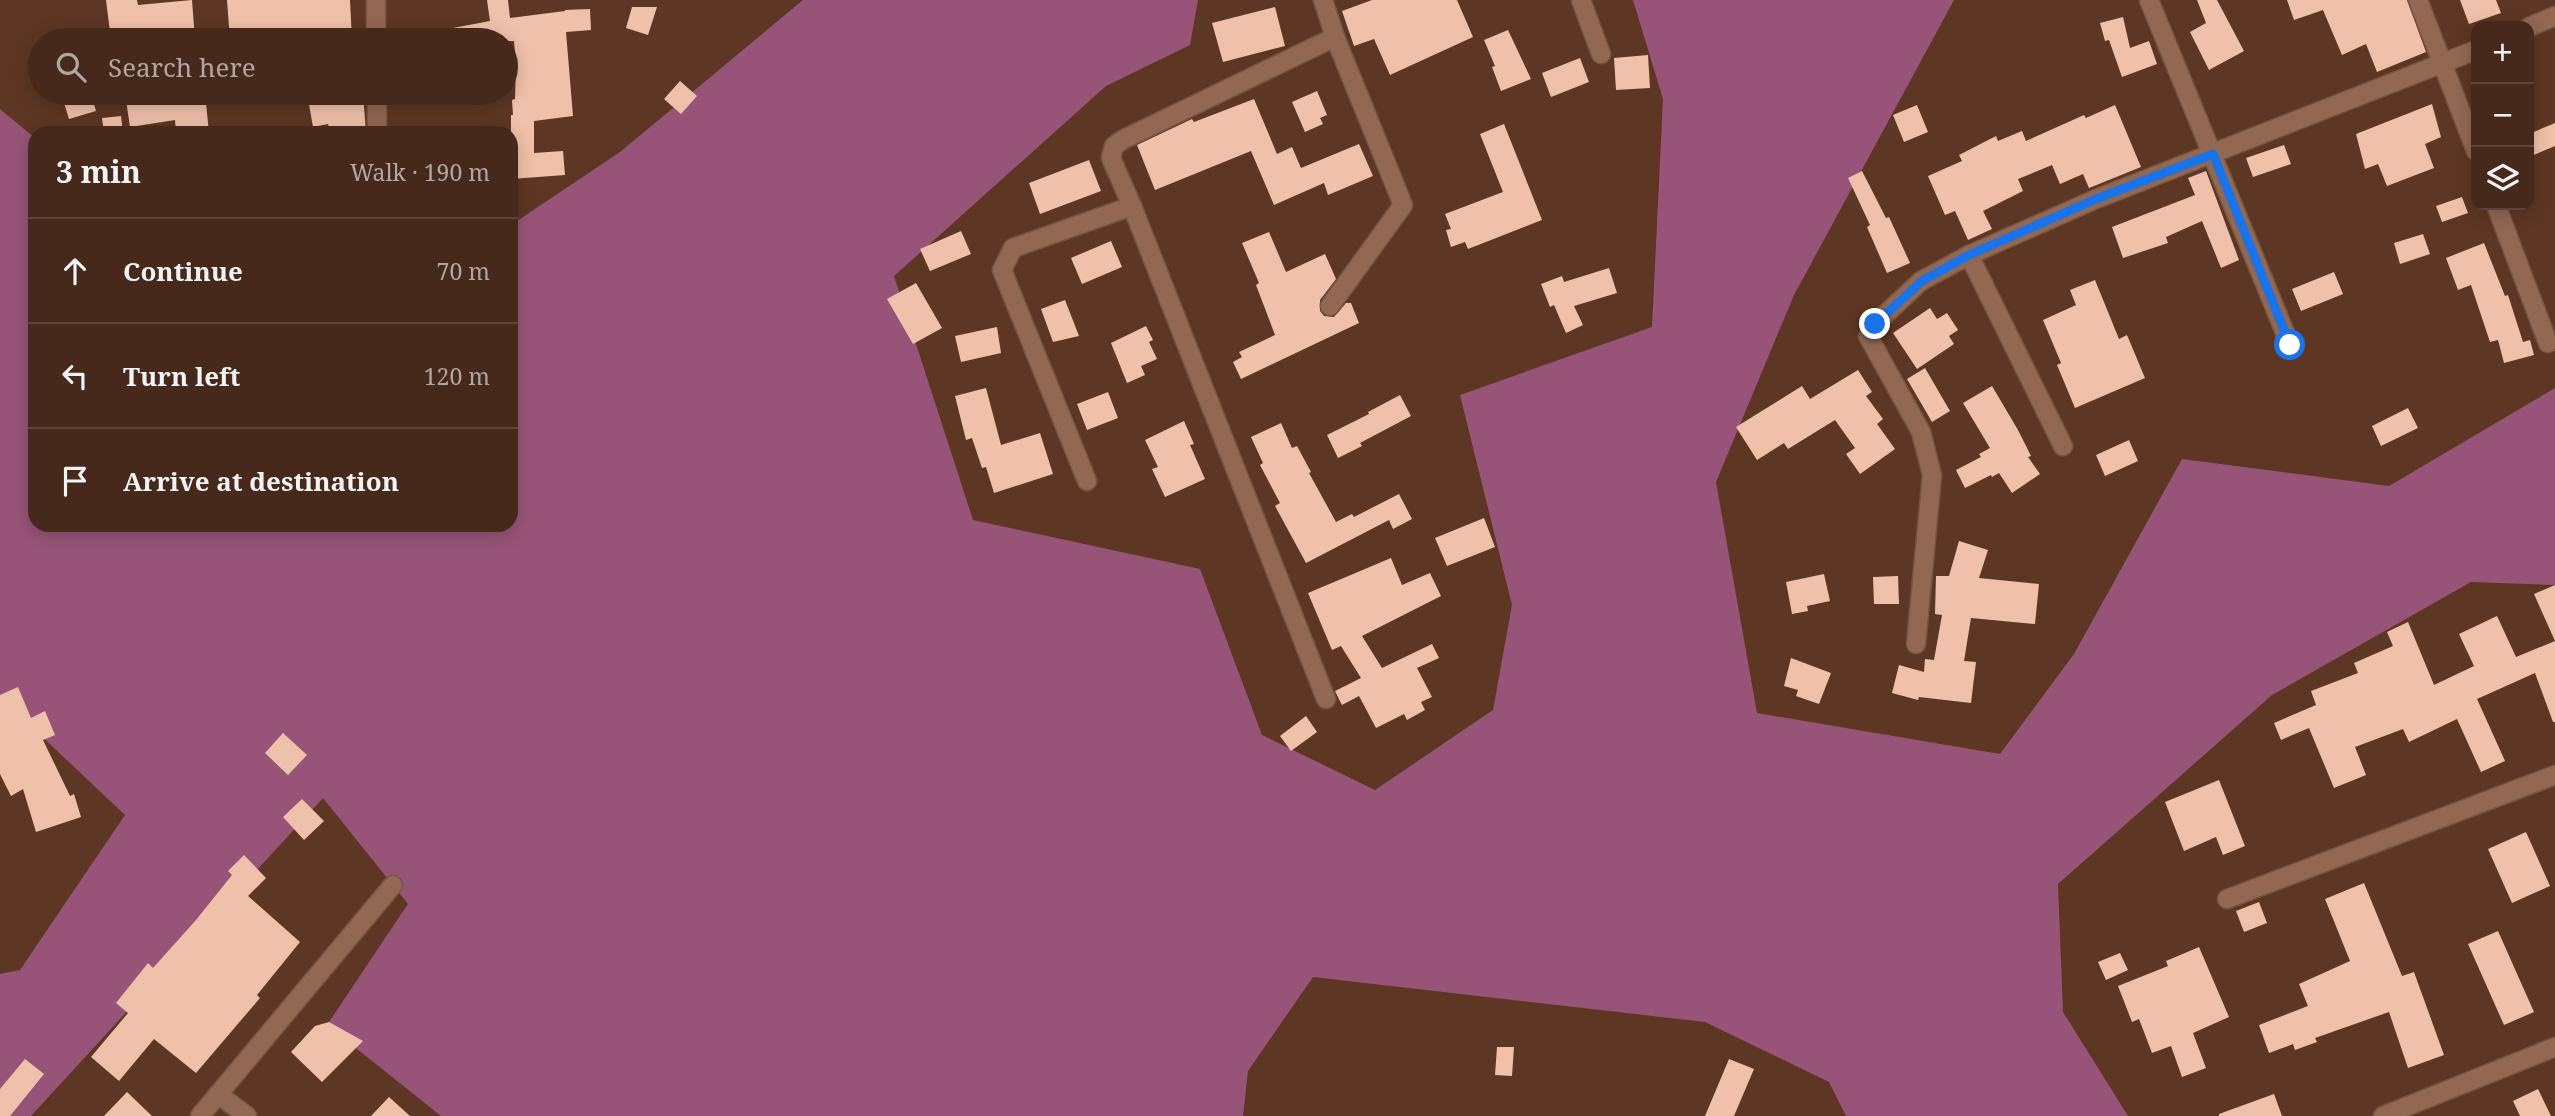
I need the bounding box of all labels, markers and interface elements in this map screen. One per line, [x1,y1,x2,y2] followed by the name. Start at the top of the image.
[2471,21,2534,210] map controls
[2471,21,2534,84] button: +
[28,28,518,105] search box
[52,48,90,86] icon: search
[108,49,256,85] text: Search here
[2471,84,2534,147] button: −
[2471,147,2534,210] button: layers
[56,151,141,192] text: 3 min
[350,156,490,188] text: Walk · 190 m
[56,252,94,290] icon: ahead
[123,253,243,289] text: Continue
[437,255,490,287] text: 70 m
[1859,308,1890,339] route end
[2274,329,2305,360] route start
[56,357,94,395] icon: left
[123,358,240,394] text: Turn left
[424,360,490,392] text: 120 m
[56,462,94,500] icon: arrive
[123,463,399,499] text: Arrive at destination

